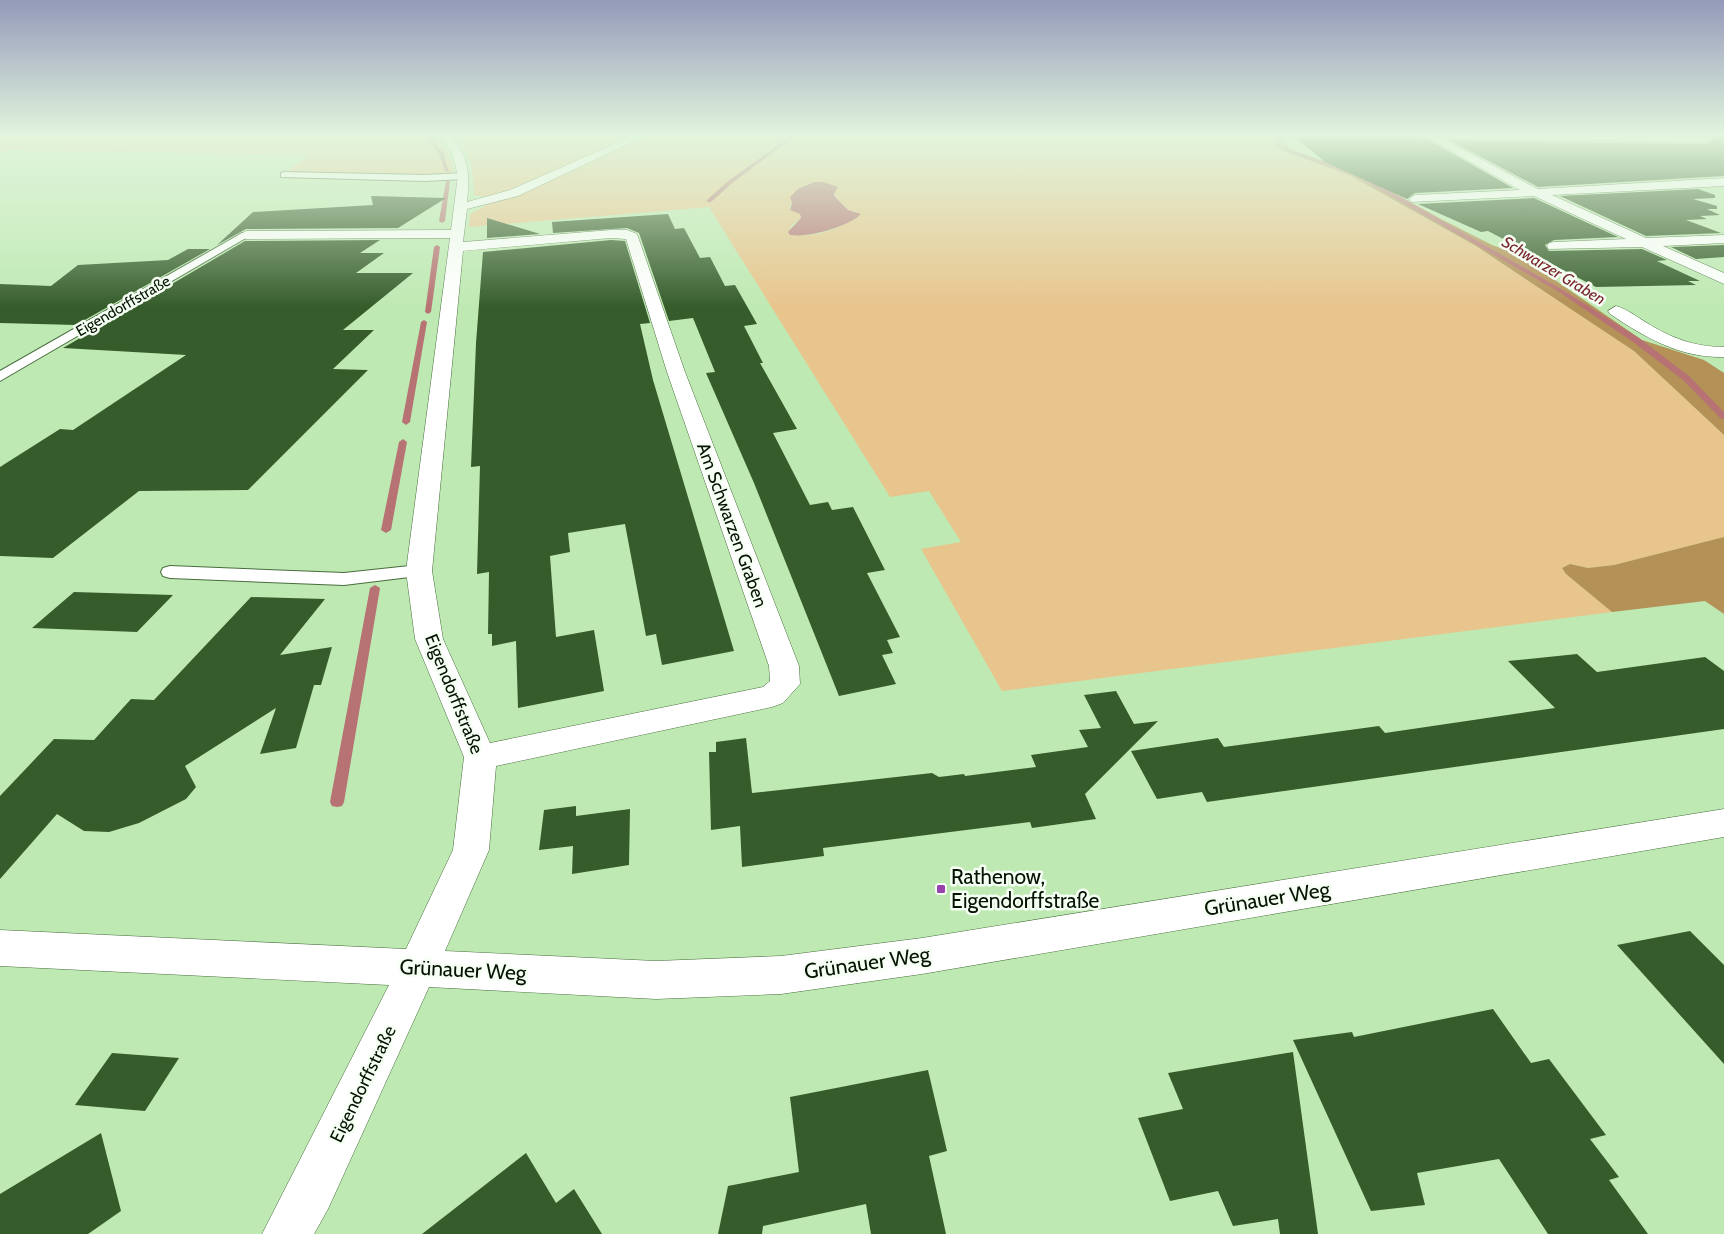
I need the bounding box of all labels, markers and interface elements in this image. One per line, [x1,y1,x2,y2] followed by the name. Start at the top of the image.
[1499,232,1609,309] water label: Schwarzer Graben
[73,272,174,340] street label: Eigendorffstraße
[692,440,772,610] street label: Am Schwarzen Graben
[420,631,488,757] street label: Eigendorffstraße
[951,864,1100,913] place label: Rathenow, Eigendorffstraße
[1202,876,1332,921] street label: Grünauer Weg
[935,883,947,895] marker: Rathenow, Eigendorffstraße
[802,941,932,984] street label: Grünauer Weg
[399,954,528,985] street label: Grünauer Weg
[325,1022,401,1146] street label: Eigendorffstraße

